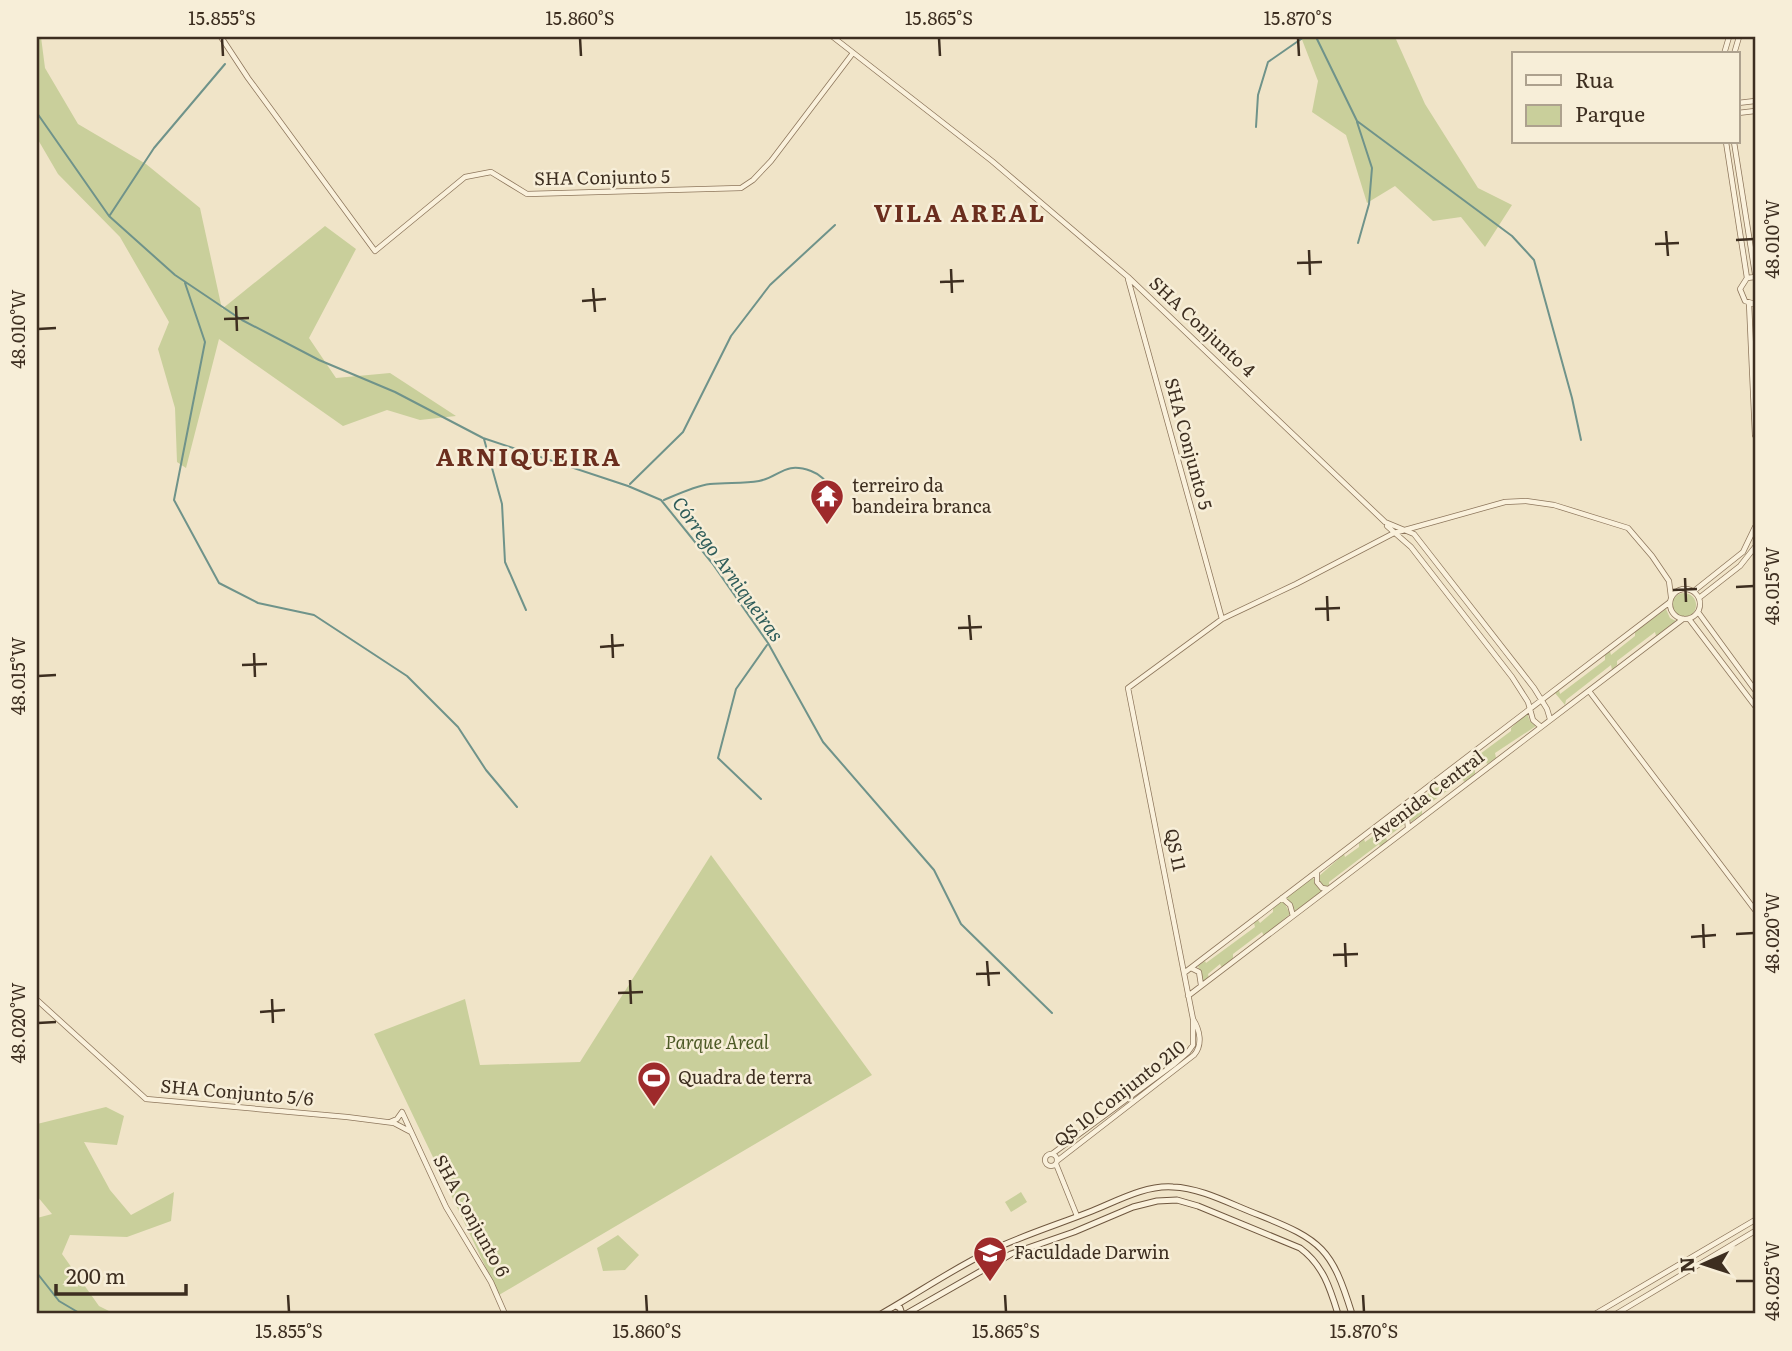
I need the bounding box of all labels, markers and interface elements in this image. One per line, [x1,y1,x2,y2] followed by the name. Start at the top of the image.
[188,4,256,31] text: 15.855°S
[545,4,615,31] text: 15.860°S
[905,4,973,31] text: 15.865°S
[1264,4,1332,31] text: 15.870°S
[1512,52,1740,144] legend
[1575,63,1615,94] text: Rua
[1575,97,1645,128] text: Parque
[534,162,670,191] street label: SHA Conjunto 5
[874,194,1046,229] district label: VILA AREAL
[1758,199,1785,279] text: 48.010°W
[1144,269,1262,382] street label: SHA Conjunto 4
[4,289,31,369] text: 48.010°W
[1159,374,1220,513] street label: SHA Conjunto 5
[436,438,622,473] district label: ARNIQUEIRA
[852,471,992,519] place label: terreiro da bandeira branca
[808,477,846,526] temple icon: terreiro da bandeira branca
[666,490,791,647] water label: Córrego Arniqueiras
[1758,547,1785,625] text: 48.015°W
[4,637,31,715] text: 48.015°W
[1363,743,1489,847] street label: Avenida Central
[1159,826,1194,873] street label: QS 11
[1758,892,1785,974] text: 48.020°W
[4,982,31,1064] text: 48.020°W
[665,1028,770,1055] park label: Parque Areal
[1048,1033,1191,1153] street label: QS 10 Conjunto 210
[635,1059,673,1108] sports icon: Quadra de terra
[678,1063,813,1090] place label: Quadra de terra
[160,1071,315,1112] street label: SHA Conjunto 5/6
[427,1149,517,1282] street label: SHA Conjunto 6
[1670,1228,1740,1298] north arrow
[971,1234,1009,1283] school or university icon: Faculdade Darwin
[1014,1238,1170,1265] place label: Faculdade Darwin
[1758,1241,1785,1321] text: 48.025°W
[56,1253,186,1297] scale bar
[1672,1256,1700,1274] text: N
[66,1259,126,1290] text: 200 m
[255,1317,323,1344] text: 15.855°S
[612,1317,682,1344] text: 15.860°S
[972,1317,1040,1344] text: 15.865°S
[1330,1317,1398,1344] text: 15.870°S

